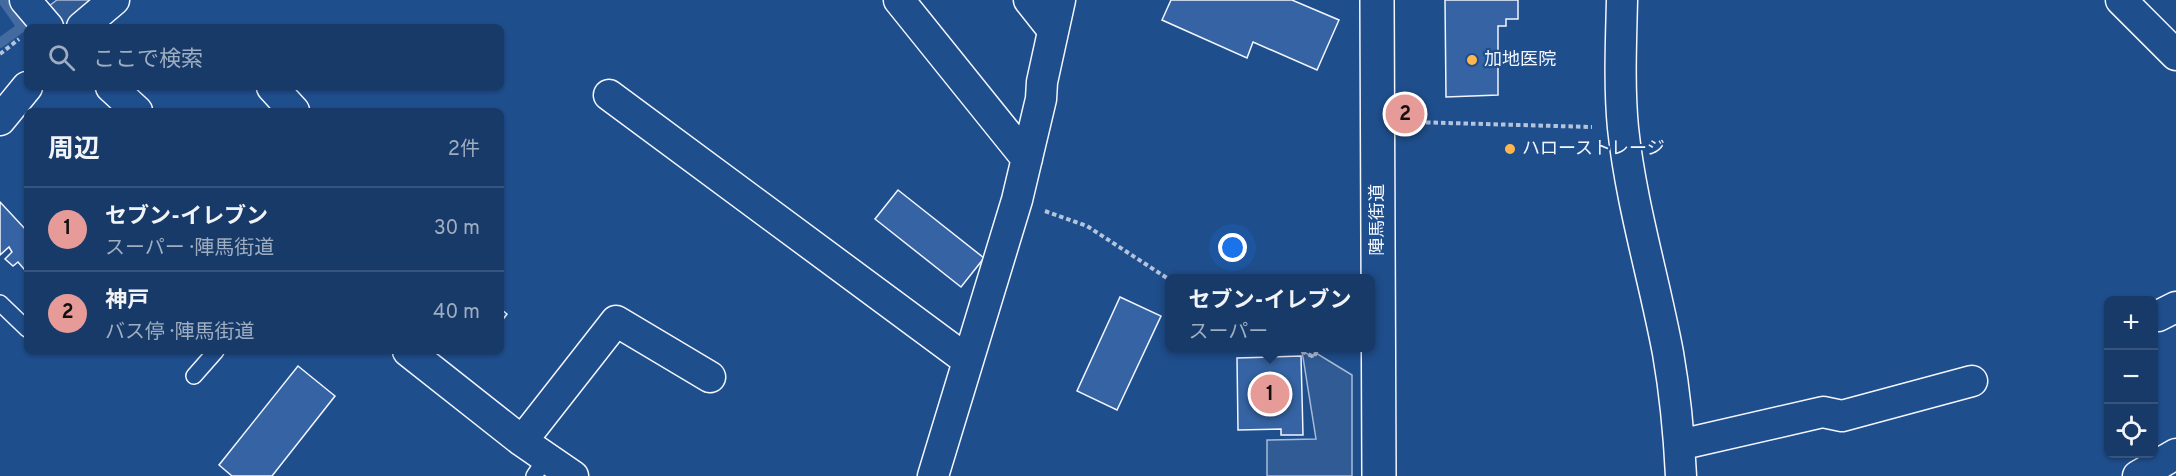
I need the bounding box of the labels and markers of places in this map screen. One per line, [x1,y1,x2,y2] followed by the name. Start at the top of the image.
[1484,49,1556,72] place label: 加地医院
[1465,53,1479,67] marker: 加地医院
[1386,92,1424,136] pin: 2
[1522,138,1665,161] place label: ハローストレージ
[1503,142,1517,156] marker: ハローストレージ
[1250,372,1290,416] pin: 1

